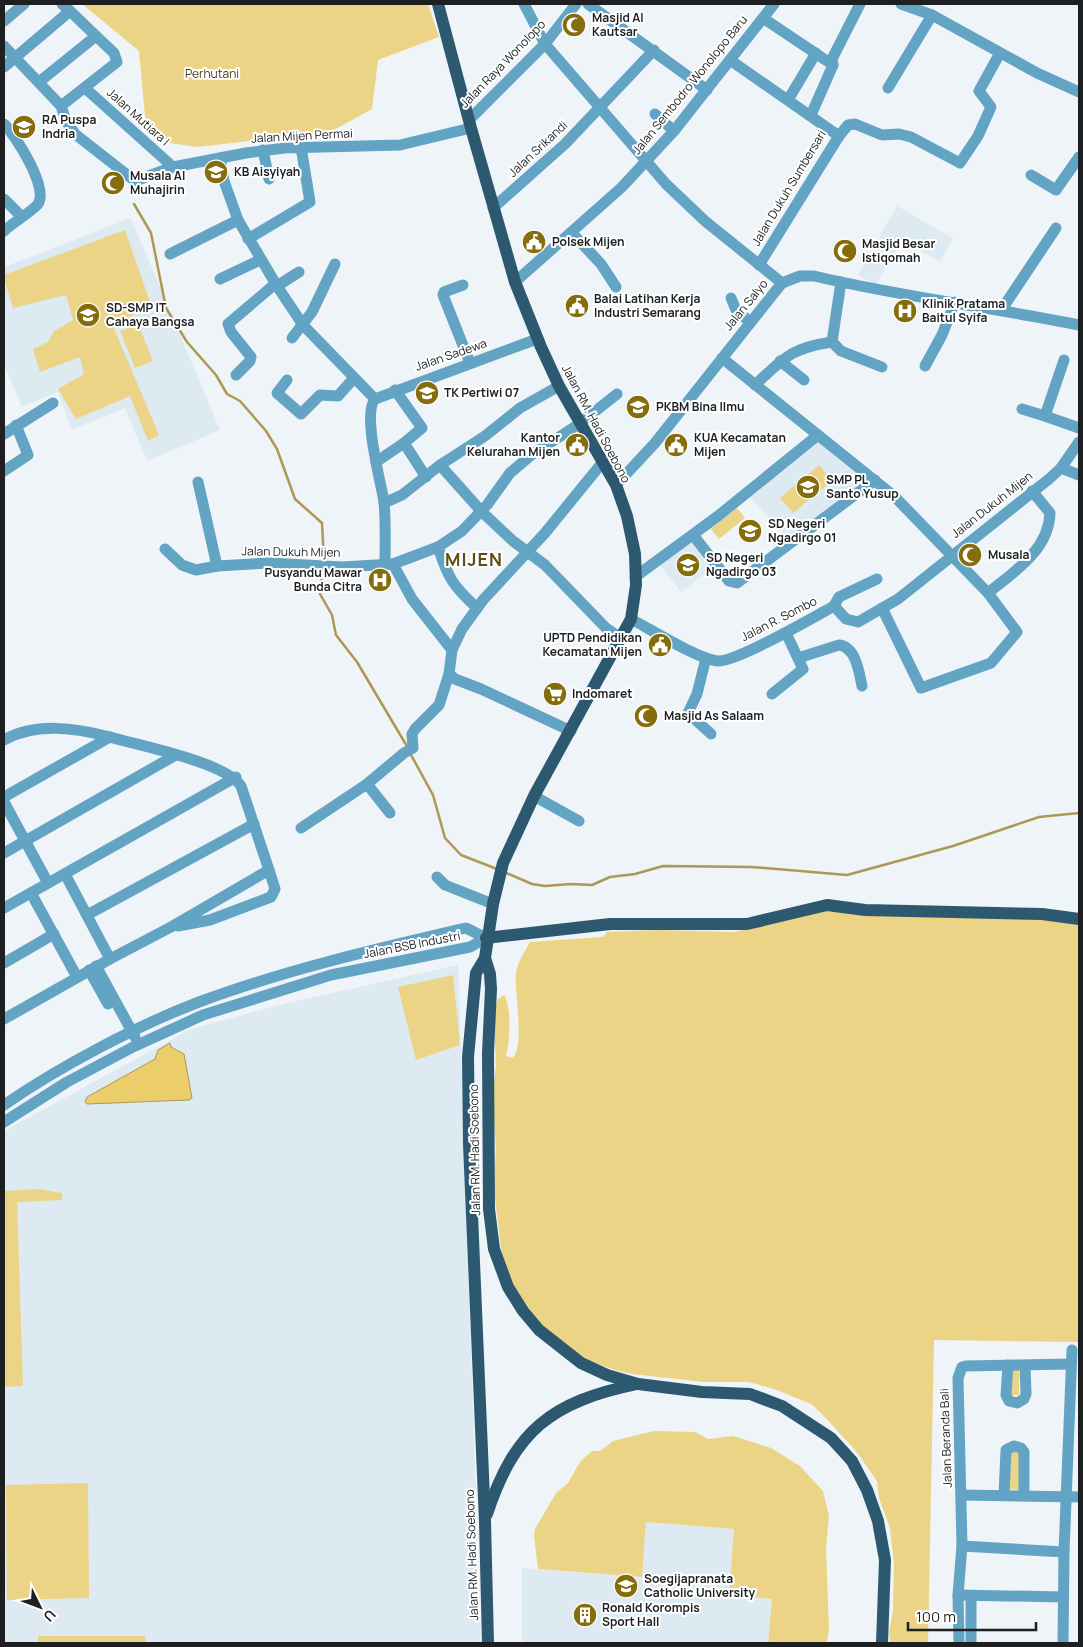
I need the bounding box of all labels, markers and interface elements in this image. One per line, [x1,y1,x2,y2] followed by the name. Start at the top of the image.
[592,9,644,40] place label: Masjid Al Kautsar
[561,12,587,38] mosque icon: Masjid Al Kautsar
[628,12,751,158] street label: Jalan Sembodro Wonolopo Baru
[456,16,549,111] street label: Jalan Raya Wonolopo
[185,65,239,82] park label: Perhutani
[103,84,173,149] street label: Jalan Mutiara I
[42,111,96,142] place label: RA Puspa Indria
[11,114,37,140] school or university icon: RA Puspa Indria
[504,117,571,181] street label: Jalan Srikandi
[251,124,353,147] street label: Jalan Mijen Permai
[747,127,830,249] street label: Jalan Dukuh Sumbersari
[203,159,229,185] school or university icon: KB Aisyiyah
[234,163,300,180] place label: KB Aisyiyah
[130,167,185,198] place label: Musala Al Muhajirin
[100,170,126,196] mosque icon: Musala Al Muhajirin
[521,229,547,255] public building icon: Polsek Mijen
[552,233,625,250] place label: Polsek Mijen
[862,235,936,266] place label: Masjid Besar Istiqomah
[832,238,858,264] mosque icon: Masjid Besar Istiqomah
[720,276,771,334] street label: Jalan Salyo
[594,290,701,321] place label: Balai Latihan Kerja Industri Semarang
[564,293,590,319] public building icon: Balai Latihan Kerja Industri Semarang
[922,295,1005,326] place label: Klinik Pratama Baitul Syifa
[892,298,918,324] hospital icon: Klinik Pratama Baitul Syifa
[106,299,194,330] place label: SD-SMP IT Cahaya Bangsa
[75,302,101,328] school or university icon: SD-SMP IT Cahaya Bangsa
[413,334,489,375] street label: Jalan Sadewa
[558,362,635,486] street label: Jalan RM. Hadi Soebono
[414,380,440,406] school or university icon: TK Pertiwi 07
[444,384,519,401] place label: TK Pertiwi 07
[625,394,651,420] school or university icon: PKBM Bina Ilmu
[656,398,744,415] place label: PKBM Bina Ilmu
[467,429,560,460] place label: Kantor Kelurahan Mijen
[694,429,786,460] place label: KUA Kecamatan Mijen
[564,432,590,458] public building icon: Kantor Kelurahan Mijen
[663,432,689,458] public building icon: KUA Kecamatan Mijen
[948,467,1036,542] street label: Jalan Dukuh Mijen
[826,471,899,502] place label: SMP PL Santo Yusup
[795,474,821,500] school or university icon: SMP PL Santo Yusup
[768,515,837,546] place label: SD Negeri Ngadirgo 01
[737,518,763,544] school or university icon: SD Negeri Ngadirgo 01
[241,542,341,561] street label: Jalan Dukuh Mijen
[957,542,983,568] mosque icon: Musala
[988,546,1030,563] place label: Musala
[445,547,503,571] district label: MIJEN
[706,549,776,580] place label: SD Negeri Ngadirgo 03
[675,552,701,578] school or university icon: SD Negeri Ngadirgo 03
[265,564,362,595] place label: Pusyandu Mawar Bunda Citra
[367,567,393,593] hospital icon: Pusyandu Mawar Bunda Citra
[738,592,820,645] street label: Jalan R. Sombo
[542,629,642,660] place label: UPTD Pendidikan Kecamatan Mijen
[647,632,673,658] public building icon: UPTD Pendidikan Kecamatan Mijen
[542,681,568,707] supermarket icon: Indomaret
[572,685,632,702] place label: Indomaret
[633,703,659,729] mosque icon: Masjid As Salaam
[664,707,764,724] place label: Masjid As Salaam
[362,927,462,962] street label: Jalan BSB Industri
[465,1084,484,1216] street label: Jalan RM. Hadi Soebono
[935,1388,956,1488] street label: Jalan Beranda Bali
[461,1489,482,1621] street label: Jalan RM. Hadi Soebono
[644,1570,755,1601] place label: Soegijapranata Catholic University
[613,1573,639,1599] school or university icon: Soegijapranata Catholic University
[15,1582,65,1632] north arrow
[602,1599,700,1630] place label: Ronald Korompis Sport Hall
[908,1600,1036,1632] scale bar
[572,1602,598,1628] building icon: Ronald Korompis Sport Hall
[40,1606,60,1626] text: U
[916,1606,956,1627] text: 100 m

